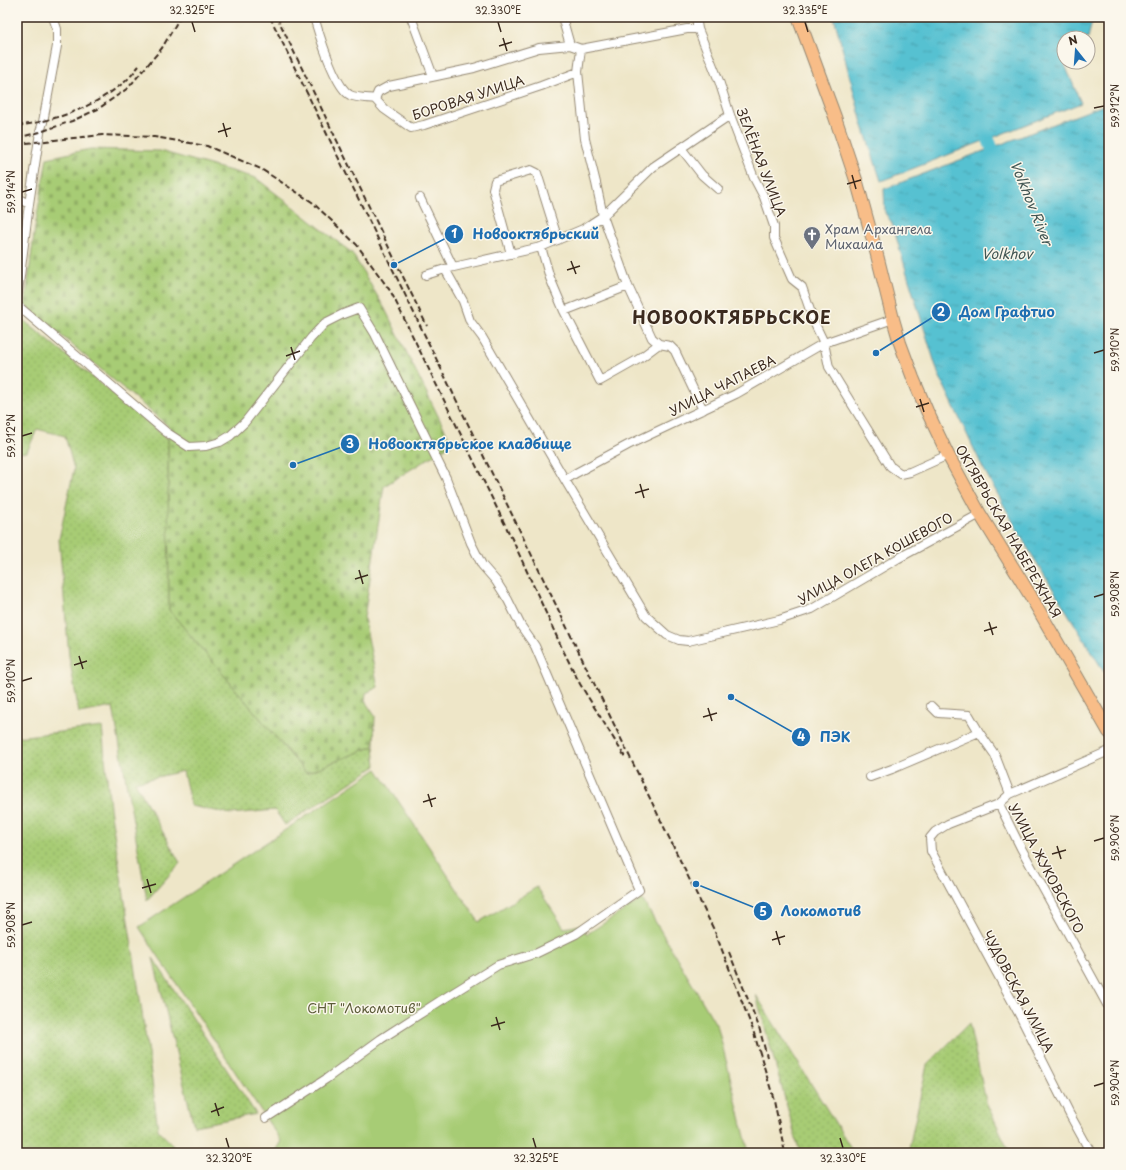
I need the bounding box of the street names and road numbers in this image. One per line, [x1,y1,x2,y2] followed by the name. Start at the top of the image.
[410,70,527,124] street label: БОРОВАЯ УЛИЦА
[732,105,792,219] street label: ЗЕЛЁНАЯ УЛИЦА
[666,350,778,420] street label: УЛИЦА ЧАПАЕВА
[952,441,1066,621] street label: ОКТЯБРЬСКАЯ НАБЕРЕЖНАЯ
[794,507,956,609] street label: УЛИЦА ОЛЕГА КОШЕВОГО
[1005,800,1089,936] street label: УЛИЦА ЖУКОВСКОГО
[979,927,1059,1055] street label: ЧУДОВСКАЯ УЛИЦА

